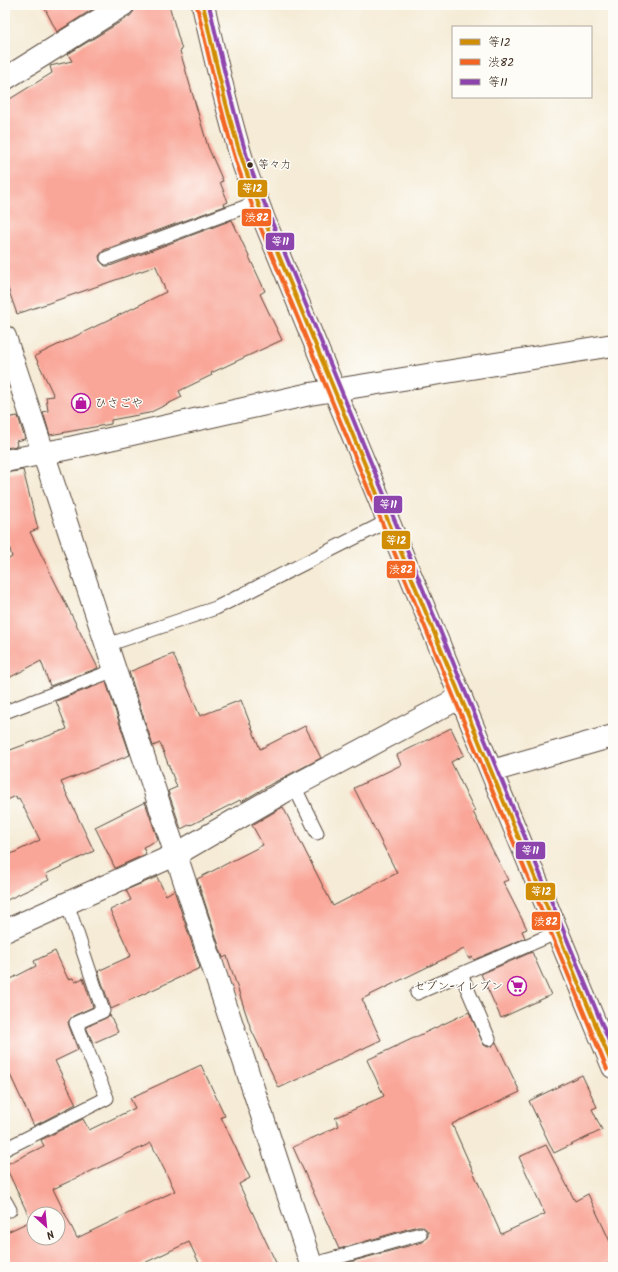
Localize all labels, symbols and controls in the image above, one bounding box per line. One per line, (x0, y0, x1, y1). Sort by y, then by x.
legend (452, 26, 592, 98)
text: 等12 (488, 33, 511, 52)
text: 渋82 (488, 53, 514, 72)
text: 等11 (488, 73, 508, 92)
place label: 等々力 (258, 156, 291, 174)
marker: 等々力 (245, 160, 255, 170)
line badge: 等12 (237, 179, 268, 198)
text: 等12 (242, 180, 262, 198)
line badge: 渋82 (241, 208, 272, 227)
text: 渋82 (245, 209, 269, 227)
line badge: 等11 (265, 232, 295, 251)
text: 等11 (271, 233, 289, 251)
shop icon: ひさごや (70, 392, 92, 414)
place label: ひさごや (95, 394, 143, 413)
line badge: 等11 (373, 495, 403, 514)
text: 等11 (379, 496, 397, 514)
line badge: 等12 (381, 530, 411, 550)
text: 等12 (386, 532, 406, 550)
line badge: 渋82 (386, 560, 416, 579)
text: 渋82 (389, 561, 413, 579)
line badge: 等11 (515, 841, 546, 860)
text: 等11 (521, 842, 539, 860)
line badge: 等12 (525, 882, 556, 901)
text: 等12 (531, 883, 551, 901)
line badge: 渋82 (531, 911, 561, 931)
text: 渋82 (534, 913, 558, 931)
supermarket icon: セブン-イレブン (506, 975, 528, 997)
place label: セブン-イレブン (413, 977, 503, 996)
north arrow (26, 1206, 66, 1246)
text: N (43, 1224, 57, 1244)

